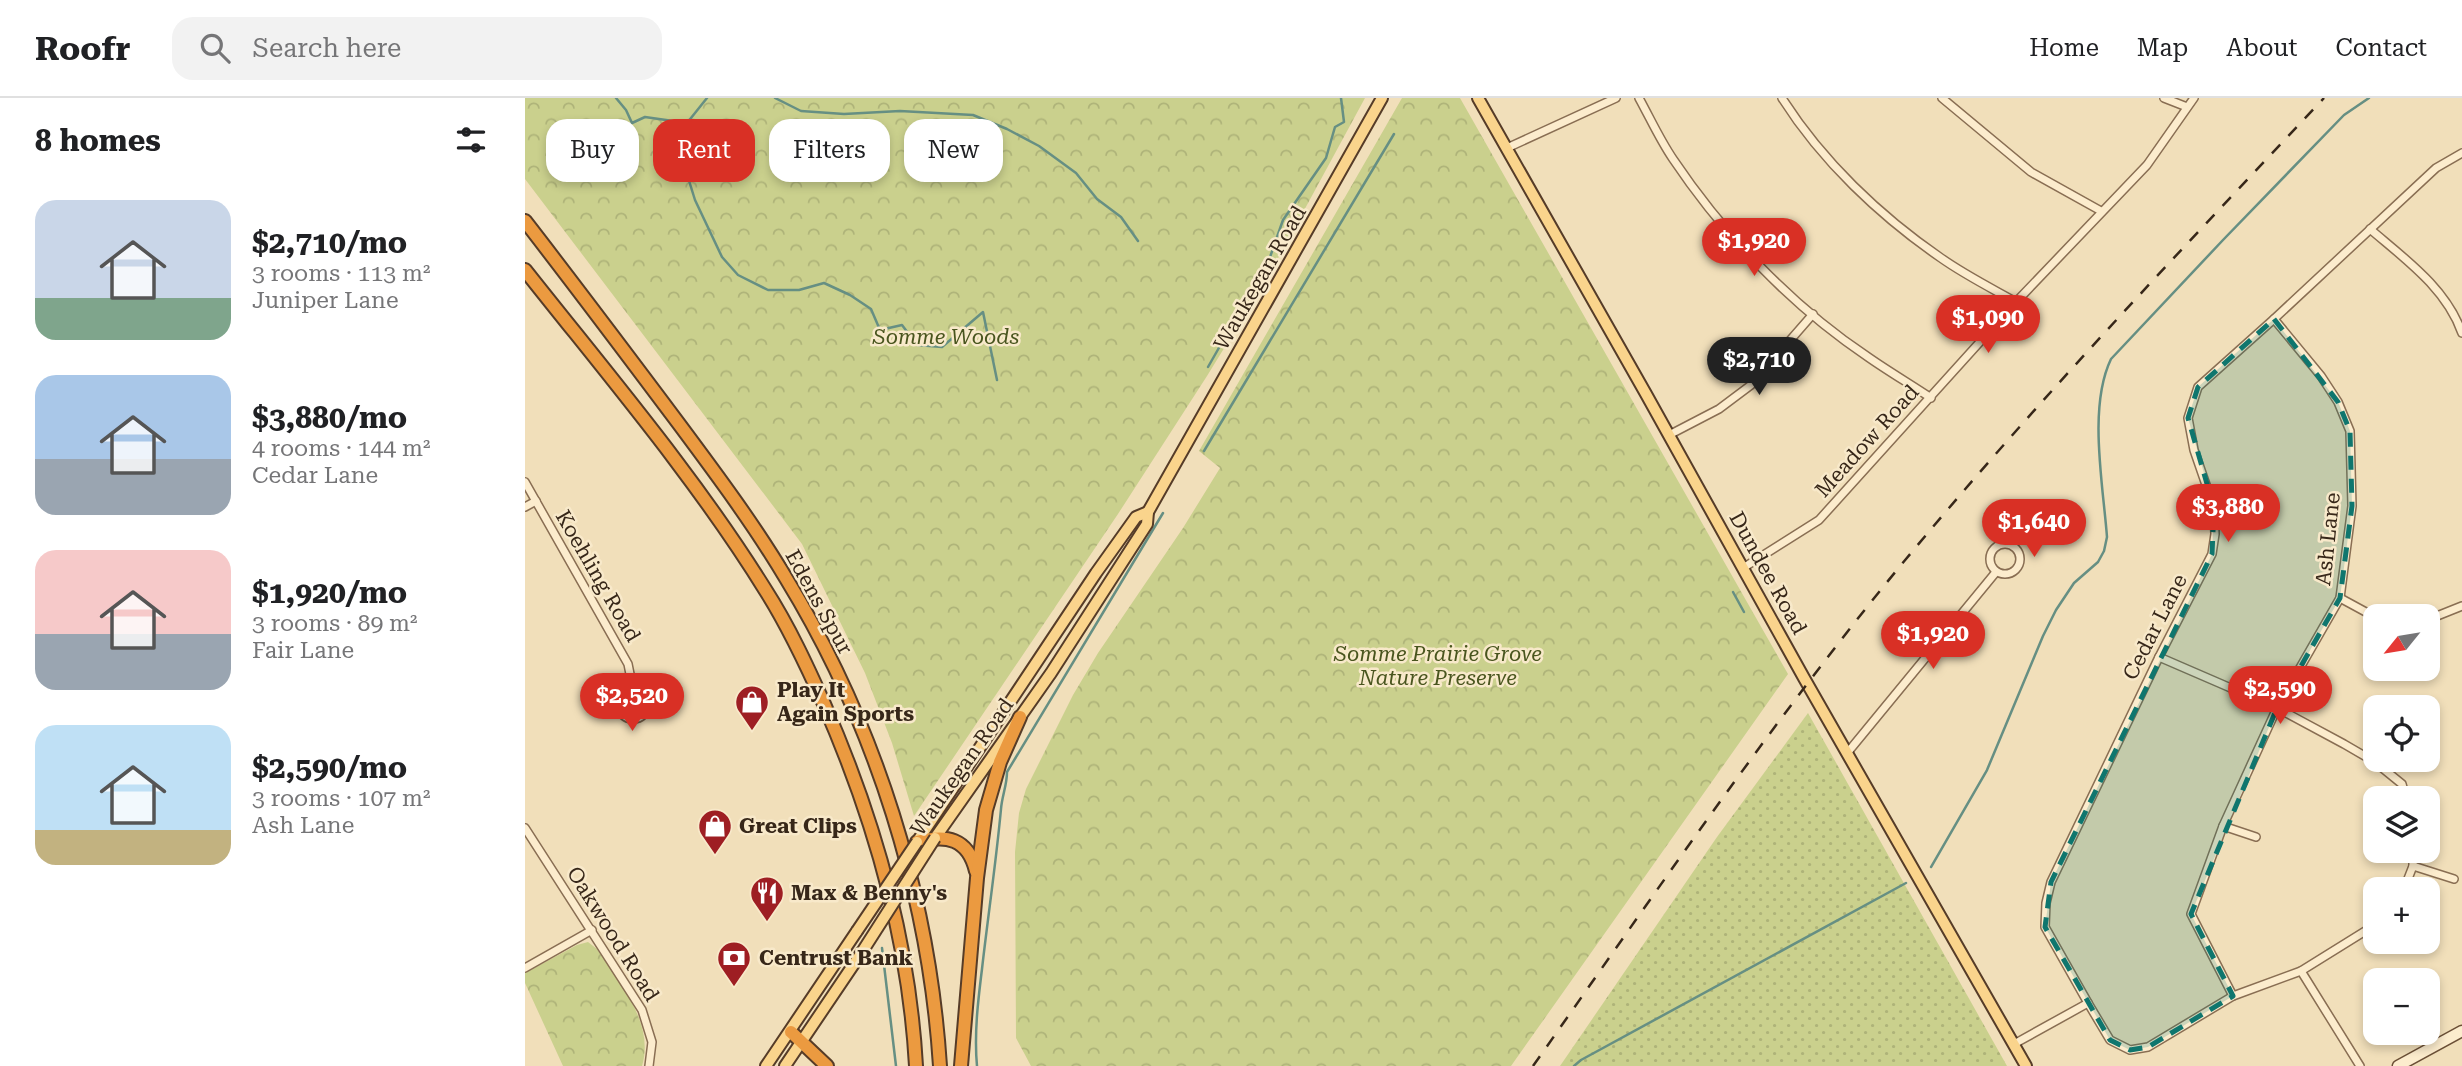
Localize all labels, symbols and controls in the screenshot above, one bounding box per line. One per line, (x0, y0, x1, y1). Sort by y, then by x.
search box (172, 17, 662, 80)
text: Roofr (35, 29, 130, 68)
icon: search (196, 29, 234, 67)
text: Search here (252, 33, 401, 63)
text: Home (2029, 34, 2099, 62)
text: Map (2137, 34, 2188, 62)
text: About (2226, 34, 2297, 62)
text: Contact (2335, 34, 2427, 62)
chip: Buy (546, 119, 639, 182)
chip: Rent (653, 119, 755, 182)
chip: Filters (769, 119, 890, 182)
chip: New (904, 119, 1003, 182)
icon: filters (452, 121, 490, 159)
text: 8 homes (35, 123, 161, 158)
street label: Waukegan Road (1209, 201, 1311, 354)
pin: $1,920 (1697, 218, 1811, 278)
text: $2,710/mo (252, 225, 407, 260)
text: $1,920 (1718, 227, 1790, 254)
icon: home (91, 228, 175, 312)
text: 3 rooms · 113 m² (252, 260, 430, 287)
text: Juniper Lane (252, 287, 399, 314)
pin: $1,090 (1931, 296, 2045, 355)
text: $1,090 (1952, 304, 2024, 331)
park label: Somme Woods (872, 325, 1020, 349)
pin: $2,710 (1702, 338, 1816, 397)
text: $2,710 (1723, 346, 1795, 373)
street label: Meadow Road (1810, 380, 1924, 502)
text: $3,880/mo (252, 400, 407, 435)
icon: home (91, 403, 175, 487)
text: 4 rooms · 144 m² (252, 435, 430, 462)
text: Cedar Lane (252, 462, 378, 489)
pin: $3,880 (2171, 484, 2285, 544)
street label: Ash Lane (2311, 491, 2345, 587)
text: $3,880 (2192, 493, 2264, 520)
pin: $1,640 (1977, 500, 2091, 559)
street label: Koehling Road (551, 506, 646, 647)
street label: Dundee Road (1724, 508, 1812, 639)
text: $1,640 (1998, 508, 2070, 535)
street label: Edens Spur (780, 545, 858, 659)
street label: Cedar Lane (2118, 570, 2192, 684)
text: $1,920/mo (252, 575, 407, 610)
icon: home (91, 578, 175, 662)
north arrow (2363, 604, 2439, 681)
map controls (2363, 604, 2440, 1045)
text: 3 rooms · 89 m² (252, 610, 418, 637)
pin: $1,920 (1876, 612, 1990, 671)
text: $1,920 (1897, 620, 1969, 647)
text: Fair Lane (252, 637, 354, 664)
park label: Somme Prairie Grove Nature Preserve (1333, 642, 1542, 690)
pin: $2,590 (2223, 666, 2337, 726)
pin: $2,520 (575, 674, 689, 733)
text: $2,590 (2244, 675, 2316, 702)
place label: Play It Again Sports (777, 678, 914, 726)
text: $2,520 (596, 682, 668, 709)
shop icon: Play It Again Sports (733, 683, 771, 732)
street label: Waukegan Road (906, 693, 1019, 840)
button: locate (2363, 695, 2440, 772)
text: $2,590/mo (252, 750, 407, 785)
icon: home (91, 753, 175, 837)
text: 3 rooms · 107 m² (252, 785, 430, 812)
button: layers (2363, 786, 2440, 863)
shop icon: Great Clips (696, 807, 734, 856)
text: Ash Lane (252, 812, 354, 839)
place label: Great Clips (739, 814, 857, 838)
street label: Oakwood Road (562, 862, 664, 1006)
restaurant icon: Max & Benny's (748, 874, 786, 923)
button: + (2363, 877, 2440, 954)
place label: Max & Benny's (791, 881, 947, 905)
bank icon: Centrust Bank (715, 939, 753, 988)
place label: Centrust Bank (759, 946, 913, 970)
button: − (2363, 968, 2440, 1045)

